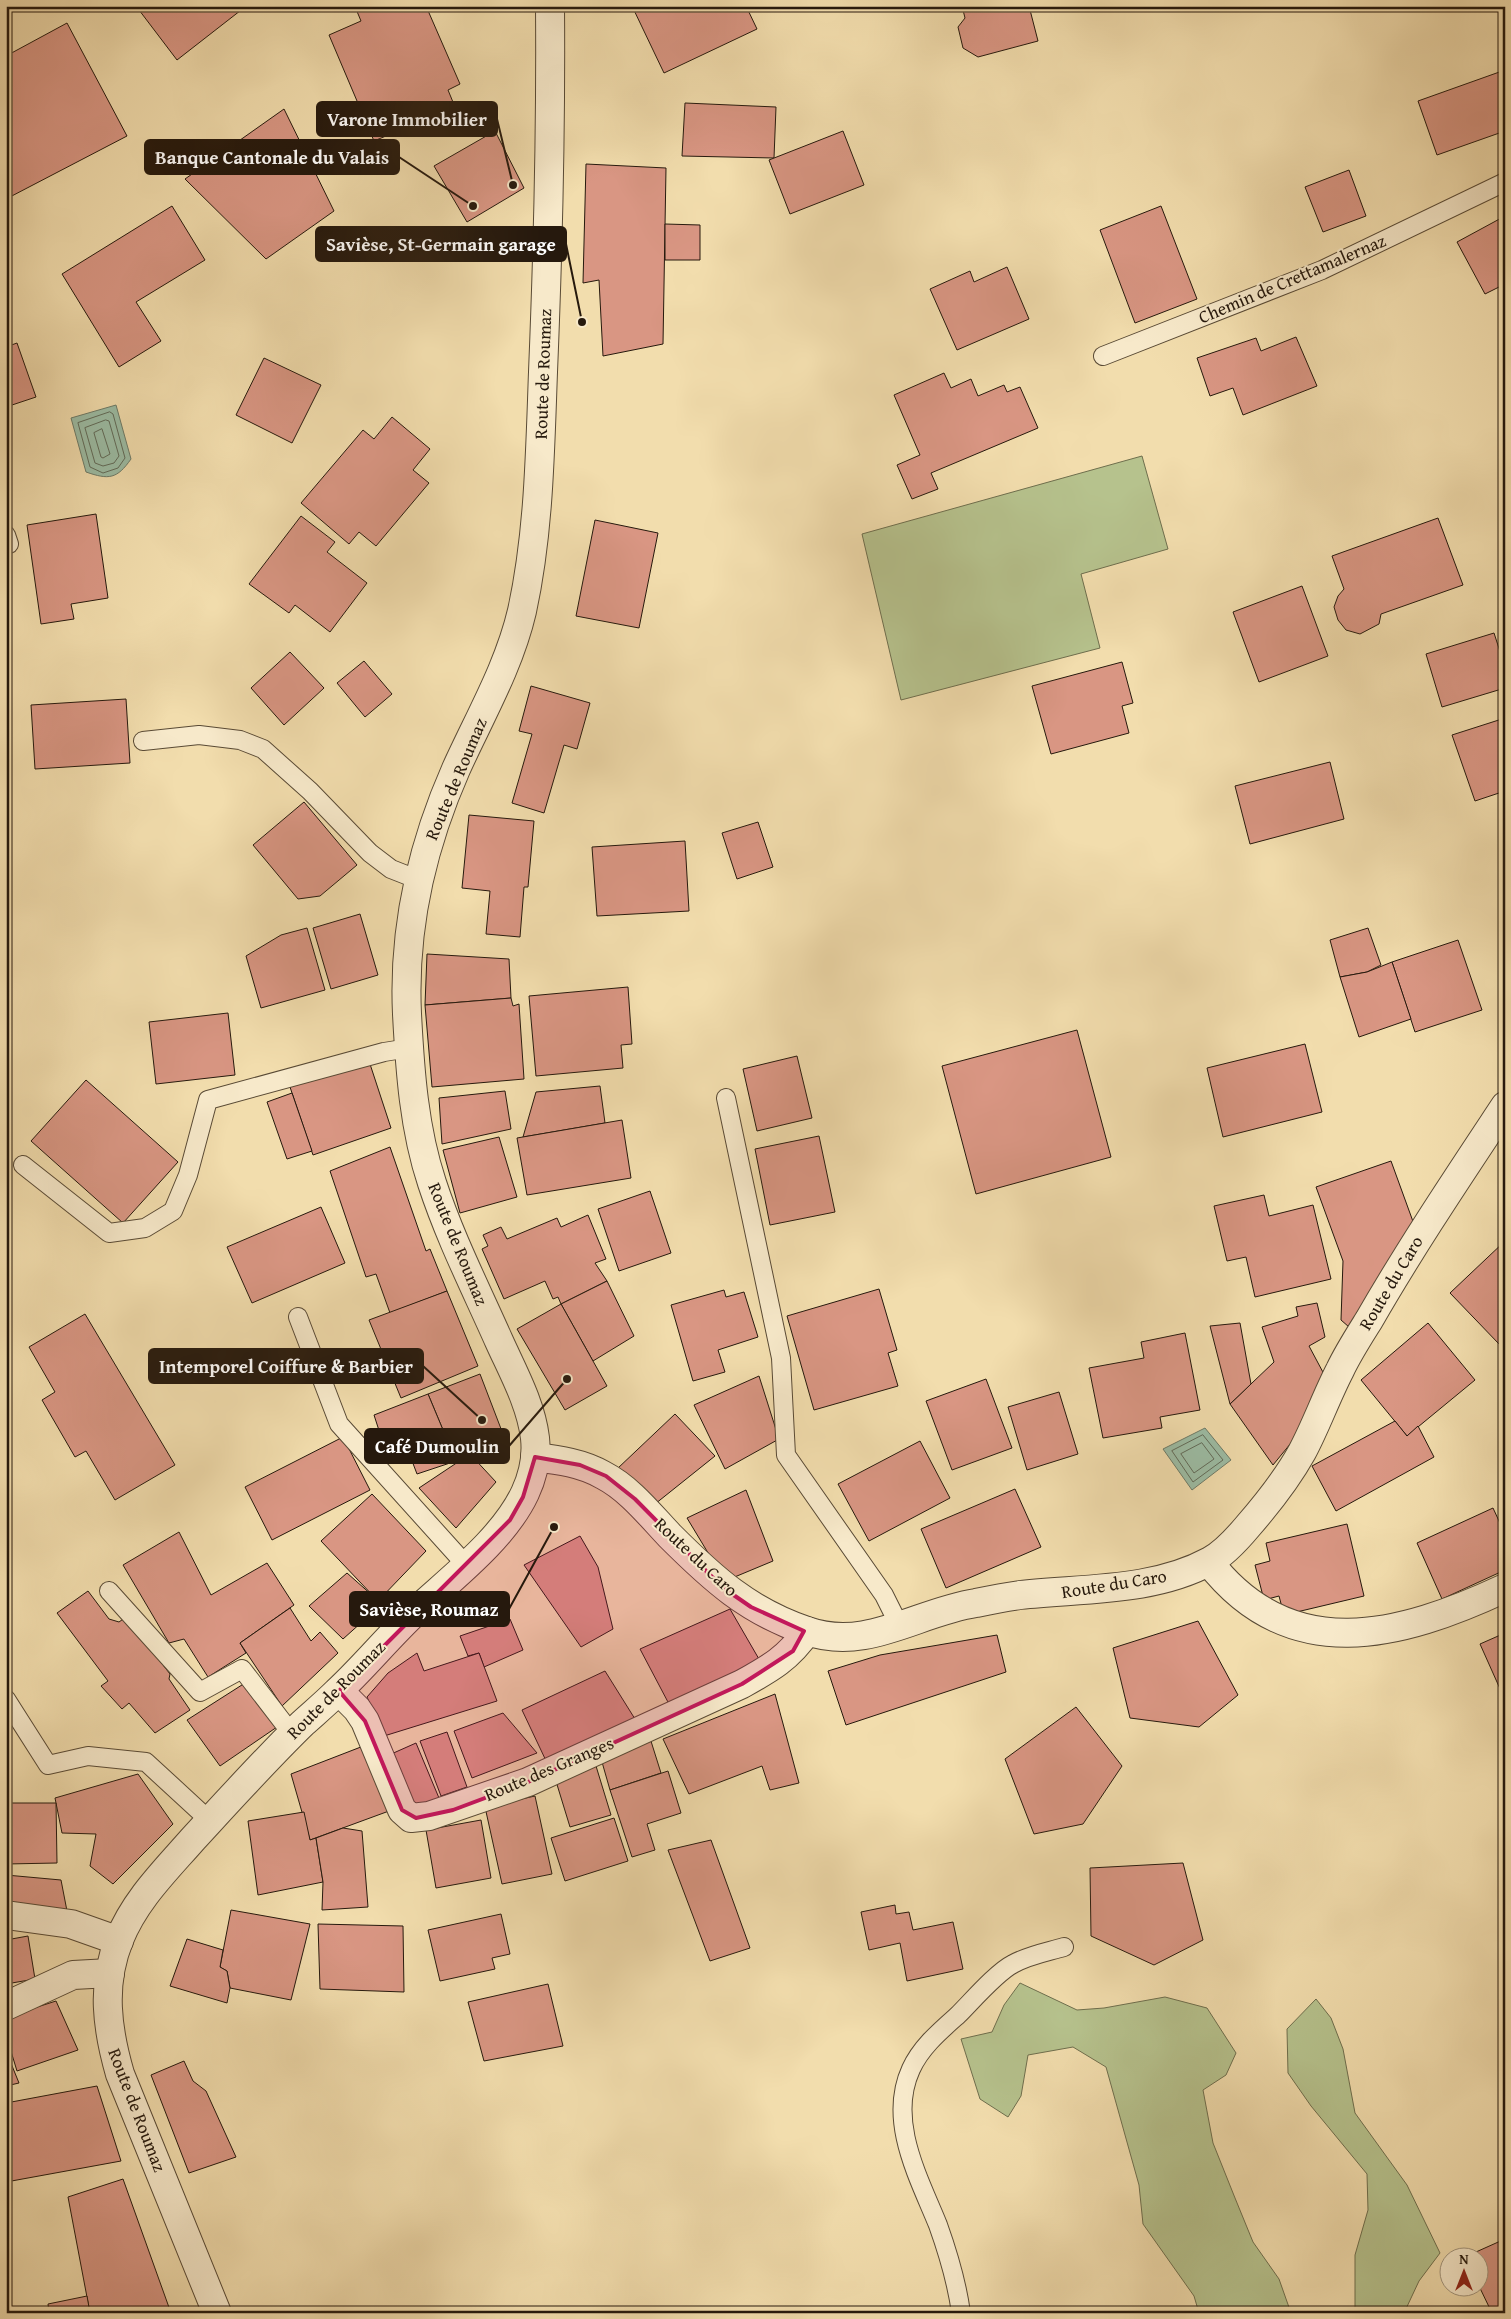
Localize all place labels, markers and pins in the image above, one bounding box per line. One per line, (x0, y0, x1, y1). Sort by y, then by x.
callout: Varone Immobilier (317, 102, 497, 136)
callout: Banque Cantonale du Valais (145, 140, 399, 174)
callout: Savièse, St-Germain garage (316, 227, 566, 261)
callout: Intemporel Coiffure & Barbier (149, 1349, 423, 1383)
callout: Café Dumoulin (365, 1429, 509, 1463)
callout: Savièse, Roumaz (350, 1592, 509, 1626)

